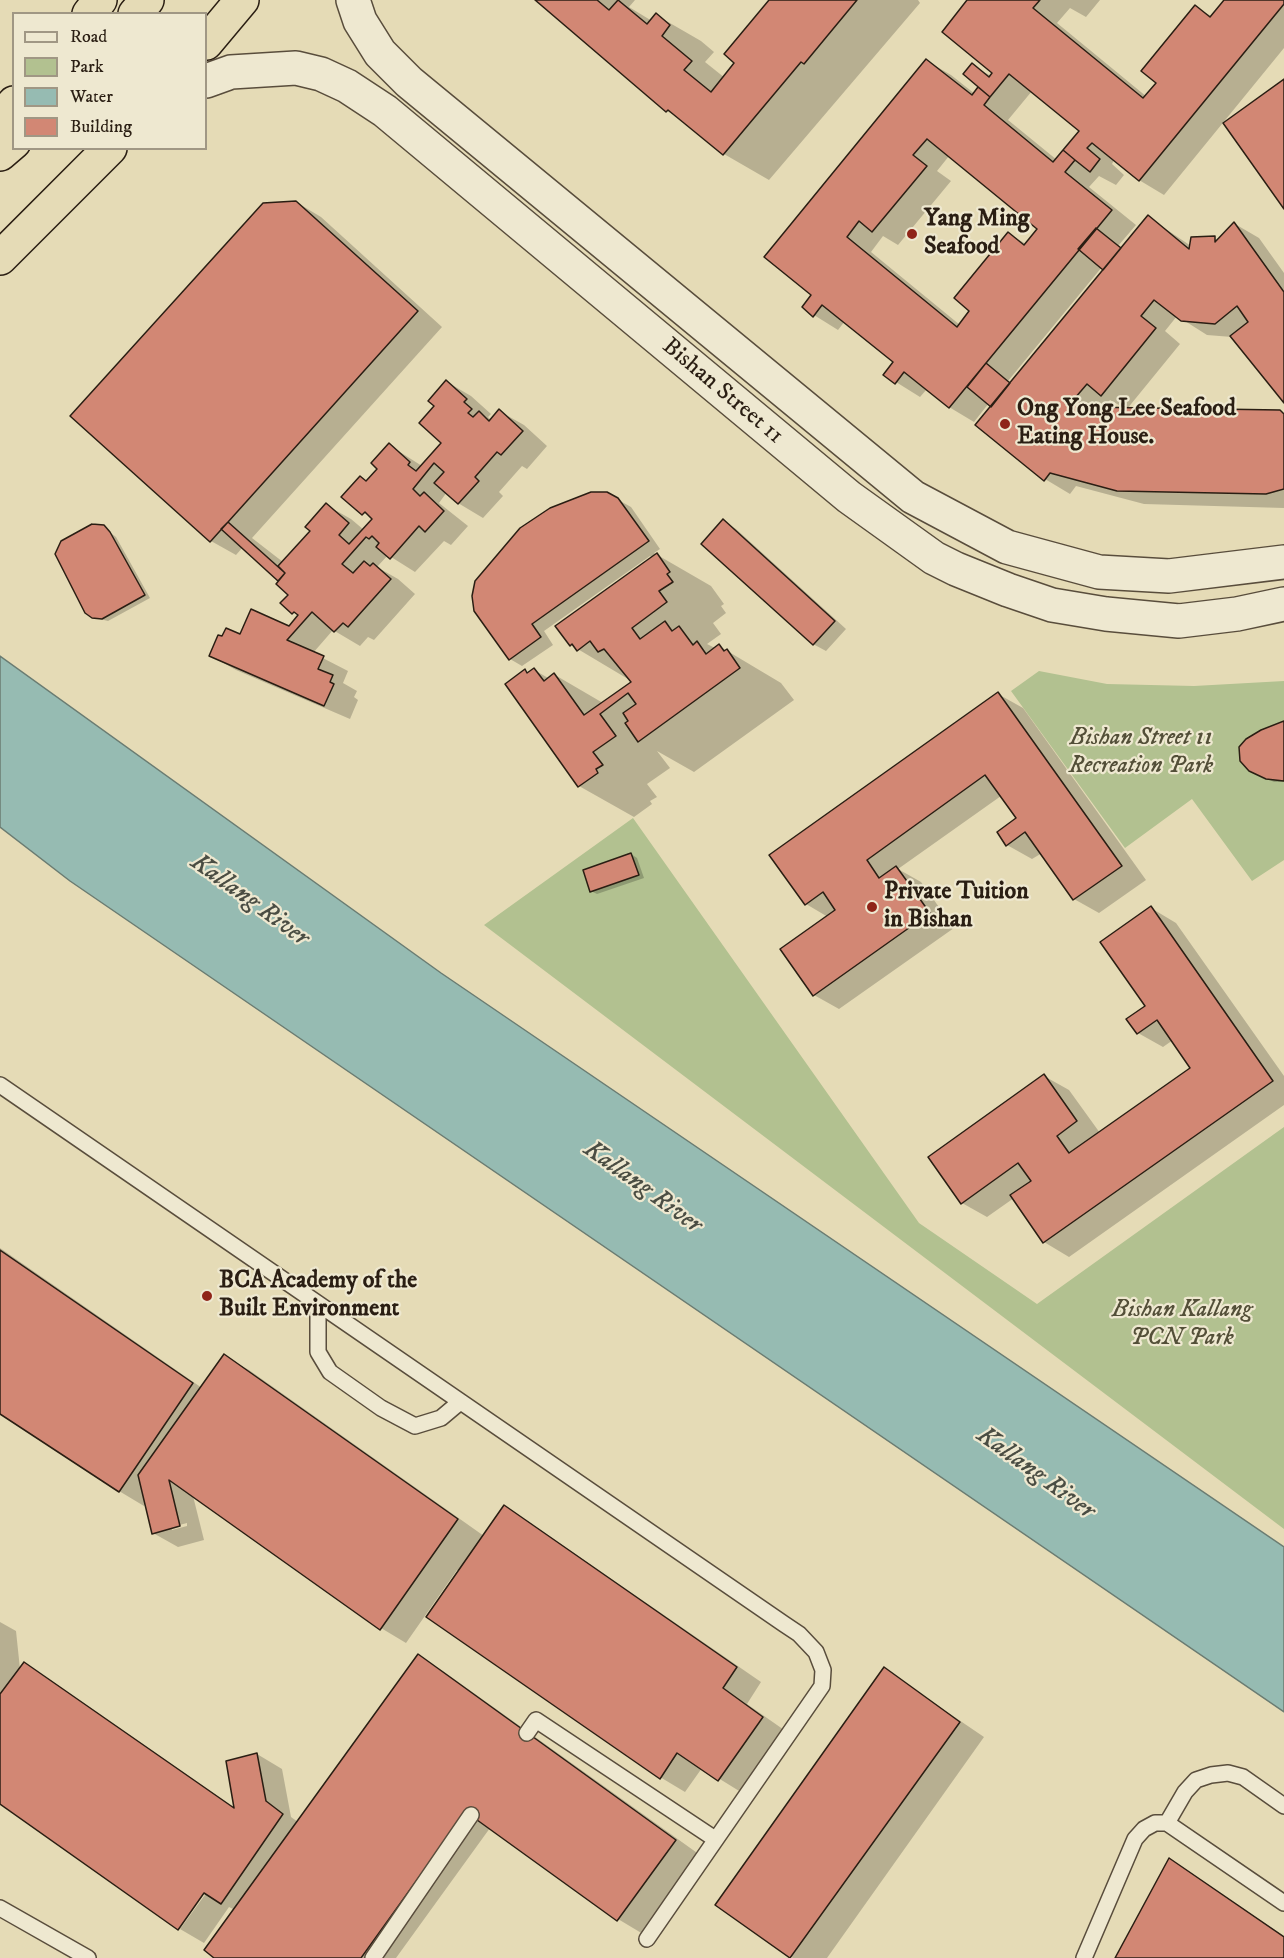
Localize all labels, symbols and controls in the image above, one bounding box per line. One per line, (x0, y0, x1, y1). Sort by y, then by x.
legend (12, 12, 207, 150)
text: Road (70, 26, 107, 48)
text: Park (70, 56, 104, 78)
text: Water (70, 86, 113, 108)
text: Building (70, 116, 132, 138)
place label: Yang Ming Seafood (924, 206, 1030, 262)
marker: Yang Ming Seafood (905, 227, 919, 241)
street label: Bishan Street 11 (656, 333, 788, 451)
place label: Ong Yong Lee Seafood Eating House. (1017, 396, 1236, 452)
marker: Ong Yong Lee Seafood Eating House. (998, 417, 1012, 431)
park label: Bishan Street 11 Recreation Park (1069, 725, 1213, 781)
water label: Kallang River (184, 848, 314, 954)
place label: Private Tuition in Bishan (884, 879, 1029, 935)
marker: Private Tuition in Bishan (865, 900, 879, 914)
water label: Kallang River (577, 1135, 707, 1241)
place label: BCA Academy of the Built Environment (219, 1268, 417, 1324)
marker: BCA Academy of the Built Environment (200, 1289, 214, 1303)
park label: Bishan Kallang PCN Park (1112, 1297, 1252, 1353)
water label: Kallang River (970, 1421, 1100, 1527)

